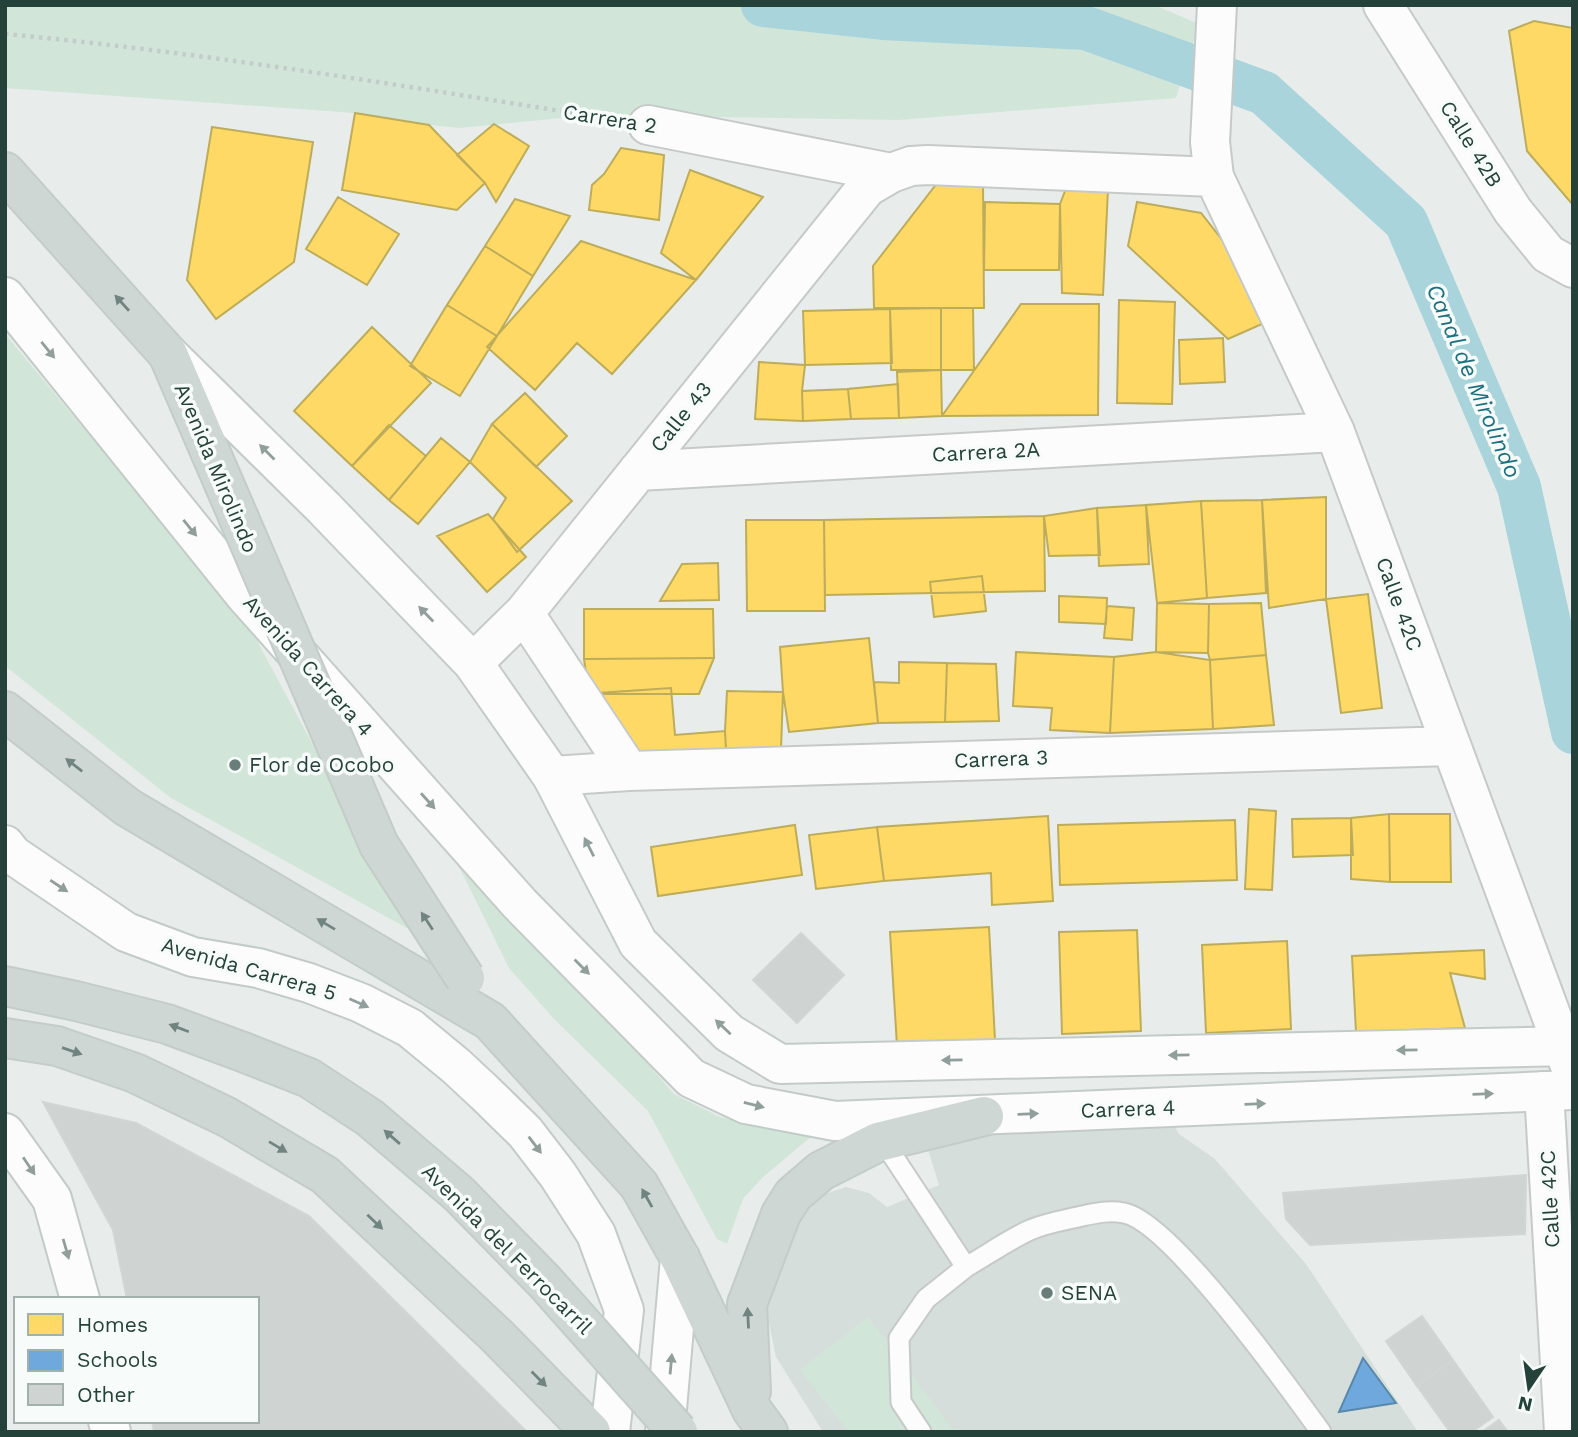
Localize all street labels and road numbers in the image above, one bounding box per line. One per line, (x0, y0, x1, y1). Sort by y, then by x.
street label: Calle 42B (1435, 96, 1508, 192)
street label: Carrera 2 (562, 99, 659, 138)
street label: Calle 43 (645, 376, 717, 457)
street label: Avenida Mirolindo (169, 379, 263, 556)
street label: Carrera 2A (931, 436, 1041, 467)
street label: Calle 42C (1371, 554, 1428, 654)
street label: Avenida Carrera 4 (238, 590, 378, 741)
street label: Carrera 3 (953, 744, 1049, 773)
street label: Avenida Carrera 5 (159, 932, 339, 1005)
street label: Carrera 4 (1080, 1094, 1176, 1123)
street label: Calle 42C (1534, 1149, 1565, 1249)
street label: Avenida del Ferrocarril (417, 1158, 598, 1339)

